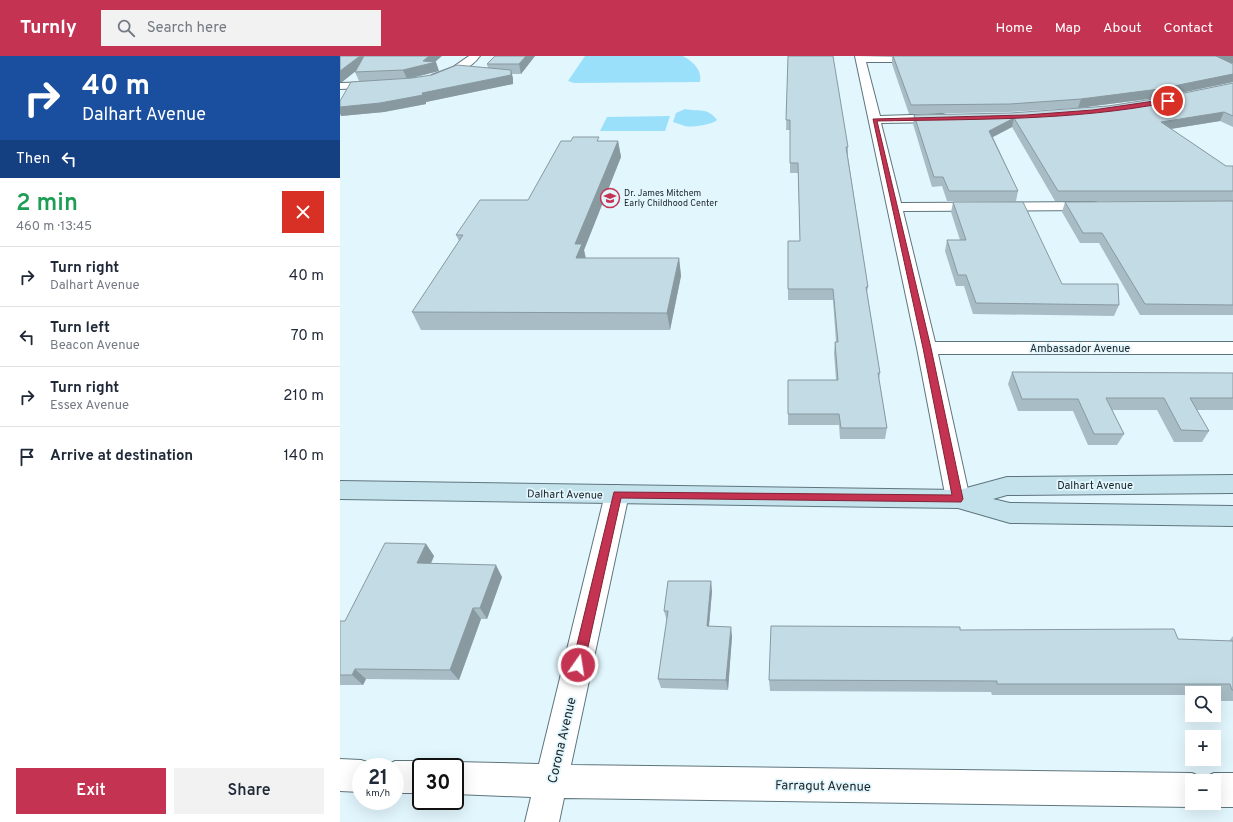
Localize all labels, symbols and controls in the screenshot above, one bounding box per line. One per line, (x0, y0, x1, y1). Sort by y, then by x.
search box (101, 10, 381, 46)
text: Turnly (20, 16, 77, 40)
icon: search (115, 17, 137, 39)
text: Search here (147, 19, 227, 38)
text: Home (996, 20, 1033, 37)
text: Map (1055, 20, 1081, 37)
text: About (1103, 20, 1142, 37)
text: Contact (1164, 20, 1213, 37)
text: 40 m (82, 69, 150, 105)
icon: right (16, 72, 68, 124)
pin (1151, 84, 1185, 118)
icon: arrive (1157, 90, 1179, 112)
text: Dalhart Avenue (82, 104, 206, 127)
icon: left (58, 148, 80, 170)
text: Then (16, 150, 50, 169)
school or university icon: Dr. James Mitchem Early Childhood Center (599, 187, 621, 209)
place label: Dr. James Mitchem Early Childhood Center (624, 188, 718, 209)
text: 2 min (16, 189, 78, 219)
button: close (282, 191, 324, 233)
text: 460 m · 13:45 (16, 219, 92, 235)
text: Turn right (50, 259, 119, 278)
icon: right (16, 266, 38, 288)
text: 40 m (289, 267, 324, 286)
text: Dalhart Avenue (50, 278, 139, 294)
text: Turn left (50, 319, 110, 338)
icon: left (16, 326, 38, 348)
text: 70 m (291, 327, 324, 346)
text: Beacon Avenue (50, 338, 140, 354)
street label: Ambassador Avenue (1030, 342, 1130, 356)
text: Turn right (50, 379, 119, 398)
icon: right (16, 386, 38, 408)
text: 210 m (283, 387, 324, 406)
text: Essex Avenue (50, 398, 129, 414)
icon: arrive (16, 446, 38, 468)
text: Arrive at destination (50, 447, 193, 466)
text: 140 m (284, 447, 324, 466)
street label: Dalhart Avenue (1057, 479, 1133, 493)
street label: Dalhart Avenue (527, 487, 603, 503)
position arrow (557, 644, 599, 686)
map controls (1185, 686, 1221, 810)
button: search (1185, 686, 1221, 722)
street label: Corona Avenue (545, 696, 581, 785)
button: + (1185, 730, 1221, 766)
speed limit sign: 30 (412, 758, 464, 810)
text: 21 (368, 766, 388, 792)
button: Exit (16, 768, 166, 814)
button: Share (174, 768, 324, 814)
button: − (1185, 774, 1221, 810)
street label: Farragut Avenue (775, 778, 871, 796)
text: km/h (366, 787, 390, 800)

